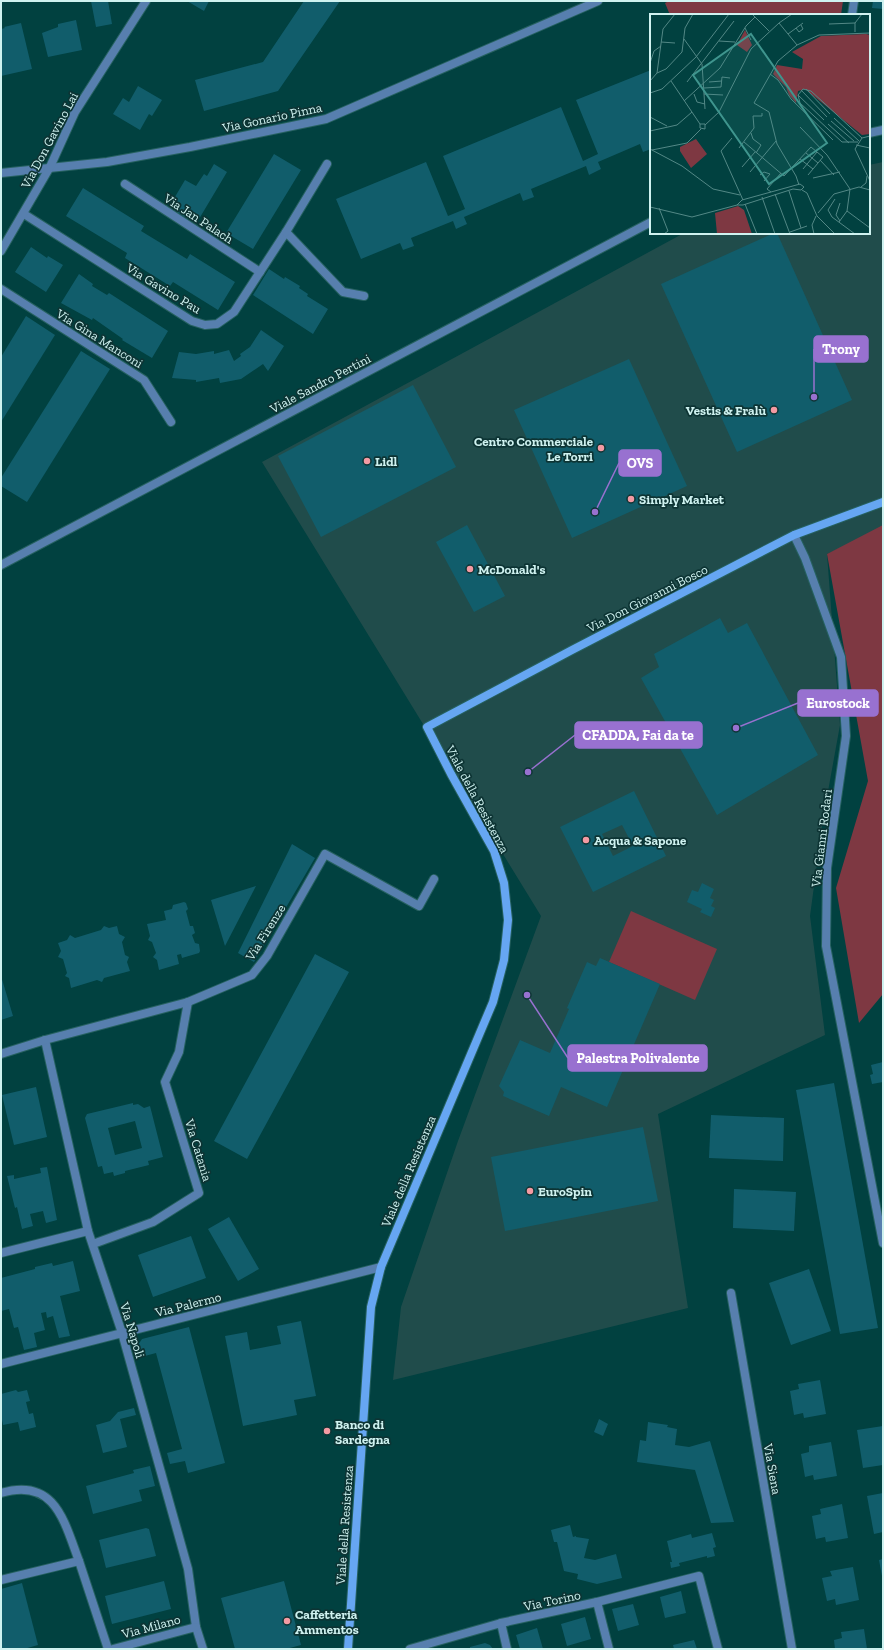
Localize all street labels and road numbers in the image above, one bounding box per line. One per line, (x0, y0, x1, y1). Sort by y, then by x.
street label: Via Don Gavino Lai (17, 89, 81, 192)
street label: Via Gonario Pinna (220, 99, 324, 136)
street label: Via Jan Palach (160, 190, 237, 247)
street label: Via Gavino Pau (123, 260, 204, 317)
street label: Via Gina Manconi (53, 305, 146, 371)
street label: Viale Sandro Pertini (266, 350, 373, 417)
street label: Via Don Giovanni Bosco (583, 561, 710, 636)
street label: Viale della Resistenza (442, 742, 513, 856)
street label: Via Gianni Rodari (808, 788, 835, 889)
street label: Via Firenze (242, 902, 289, 964)
street label: Viale della Resistenza (378, 1113, 439, 1230)
street label: Via Catania (182, 1116, 215, 1184)
street label: Via Palermo (153, 1289, 223, 1320)
street label: Via Napoli (117, 1299, 148, 1360)
street label: Via Siena (760, 1441, 784, 1496)
street label: Viale della Resistenza (333, 1464, 356, 1586)
street label: Via Torino (521, 1587, 582, 1614)
street label: Via Milano (119, 1611, 182, 1642)

